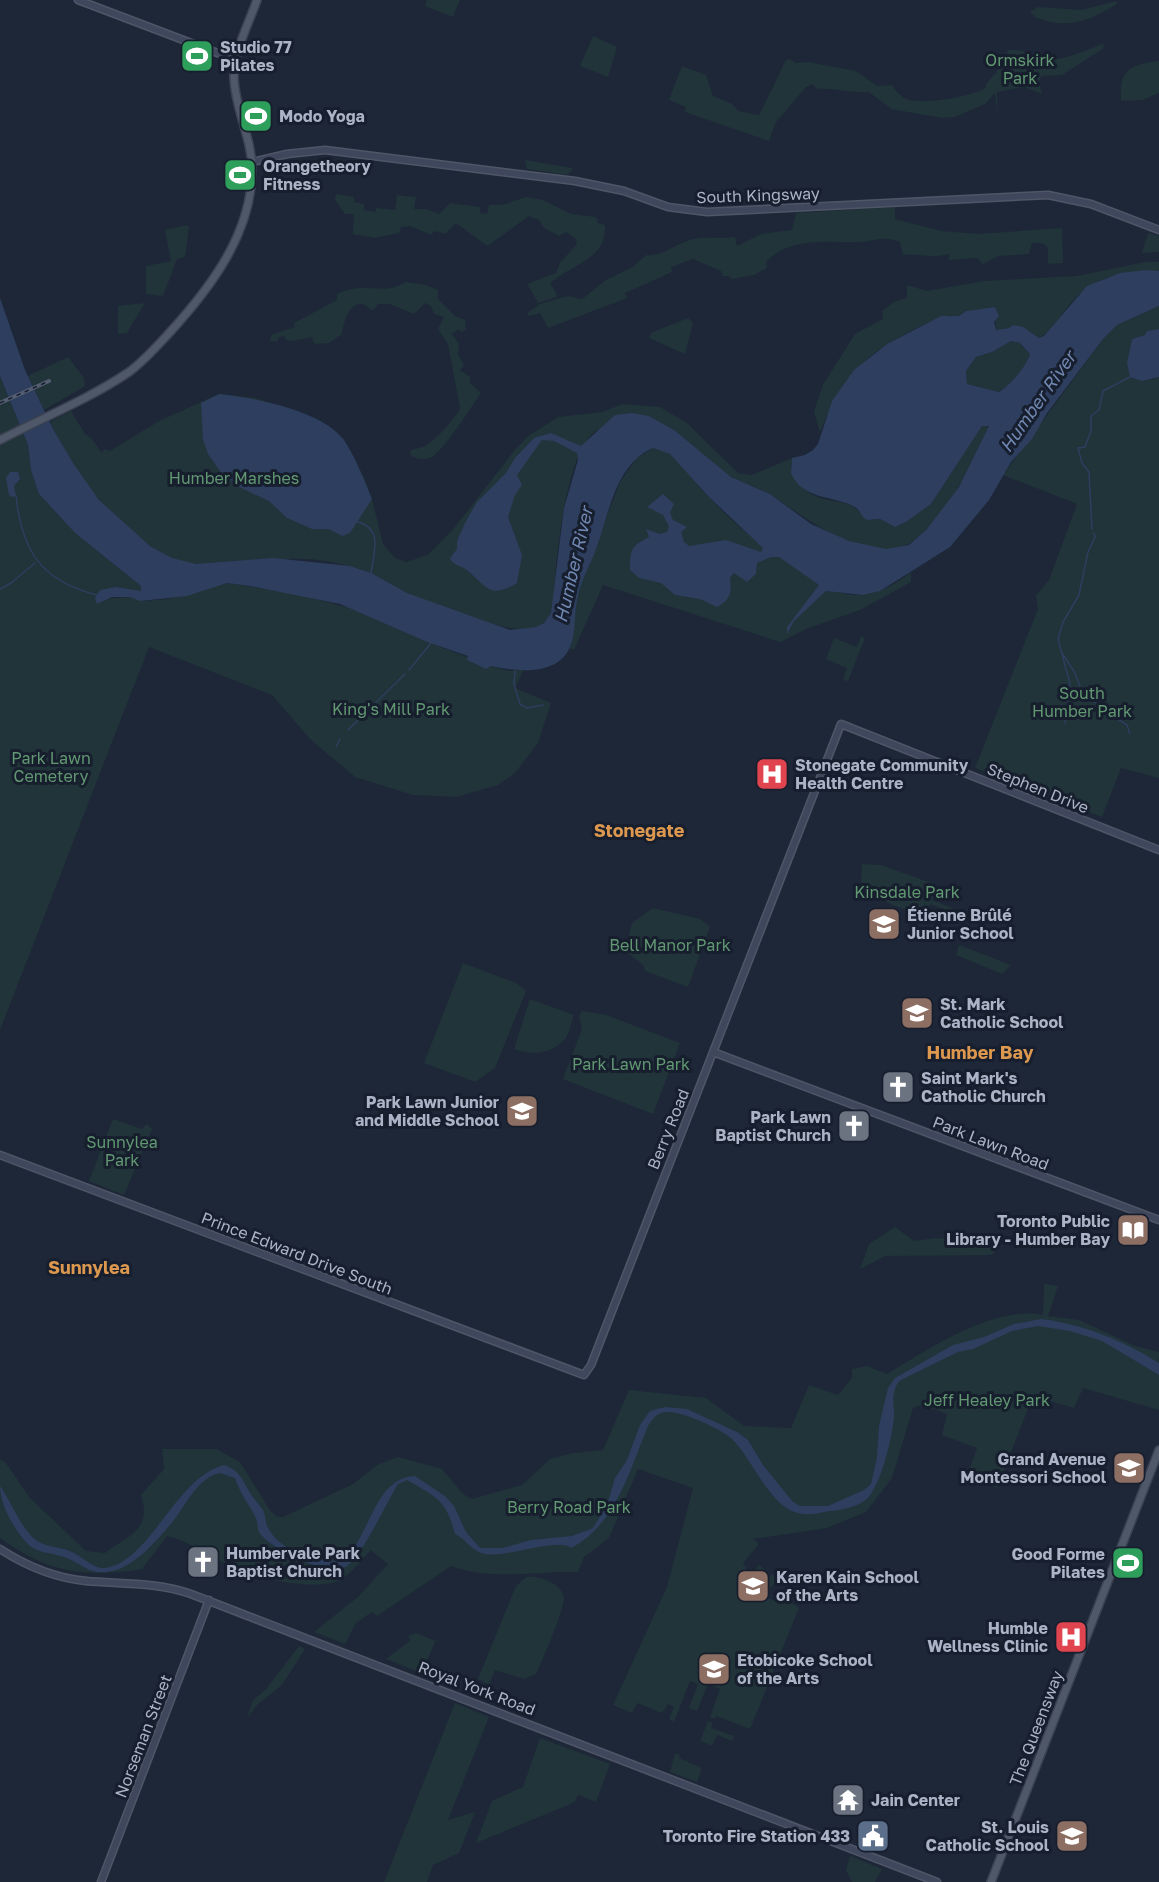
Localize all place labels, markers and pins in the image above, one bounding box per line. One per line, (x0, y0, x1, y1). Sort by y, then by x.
place label: Studio 77 Pilates (220, 37, 292, 75)
sports icon: Studio 77 Pilates (179, 38, 215, 74)
sports icon: Modo Yoga (238, 98, 274, 134)
place label: Modo Yoga (279, 106, 365, 126)
place label: Orangetheory Fitness (263, 156, 371, 194)
sports icon: Orangetheory Fitness (222, 157, 258, 193)
place label: Stonegate Community Health Centre (795, 755, 969, 793)
hospital icon: Stonegate Community Health Centre (754, 756, 790, 792)
place label: Étienne Brûlé Junior School (907, 905, 1014, 943)
school or university icon: Étienne Brûlé Junior School (866, 906, 902, 942)
place label: St. Mark Catholic School (940, 994, 1064, 1032)
school or university icon: St. Mark Catholic School (899, 995, 935, 1031)
place label: Saint Mark's Catholic Church (921, 1068, 1046, 1106)
church icon: Saint Mark's Catholic Church (880, 1069, 916, 1105)
place label: Park Lawn Junior and Middle School (355, 1092, 500, 1130)
school or university icon: Park Lawn Junior and Middle School (504, 1093, 540, 1129)
place label: Park Lawn Baptist Church (715, 1107, 831, 1145)
church icon: Park Lawn Baptist Church (836, 1108, 872, 1144)
place label: Toronto Public Library - Humber Bay (946, 1211, 1110, 1249)
library icon: Toronto Public Library - Humber Bay (1115, 1212, 1151, 1248)
place label: Grand Avenue Montessori School (960, 1449, 1107, 1487)
school or university icon: Grand Avenue Montessori School (1111, 1450, 1147, 1486)
place label: Humbervale Park Baptist Church (226, 1543, 361, 1581)
church icon: Humbervale Park Baptist Church (185, 1544, 221, 1580)
place label: Good Forme Pilates (1012, 1544, 1105, 1582)
sports icon: Good Forme Pilates (1110, 1545, 1146, 1581)
place label: Karen Kain School of the Arts (776, 1567, 919, 1605)
school or university icon: Karen Kain School of the Arts (735, 1568, 771, 1604)
place label: Humble Wellness Clinic (927, 1618, 1048, 1656)
hospital icon: Humble Wellness Clinic (1053, 1619, 1089, 1655)
place label: Etobicoke School of the Arts (737, 1650, 873, 1688)
school or university icon: Etobicoke School of the Arts (696, 1651, 732, 1687)
temple icon: Jain Center (830, 1782, 866, 1818)
place label: Jain Center (871, 1790, 960, 1810)
place label: St. Louis Catholic School (926, 1817, 1050, 1855)
public building icon: Toronto Fire Station 433 (855, 1818, 891, 1854)
school or university icon: St. Louis Catholic School (1054, 1818, 1090, 1854)
place label: Toronto Fire Station 433 (663, 1826, 850, 1846)

